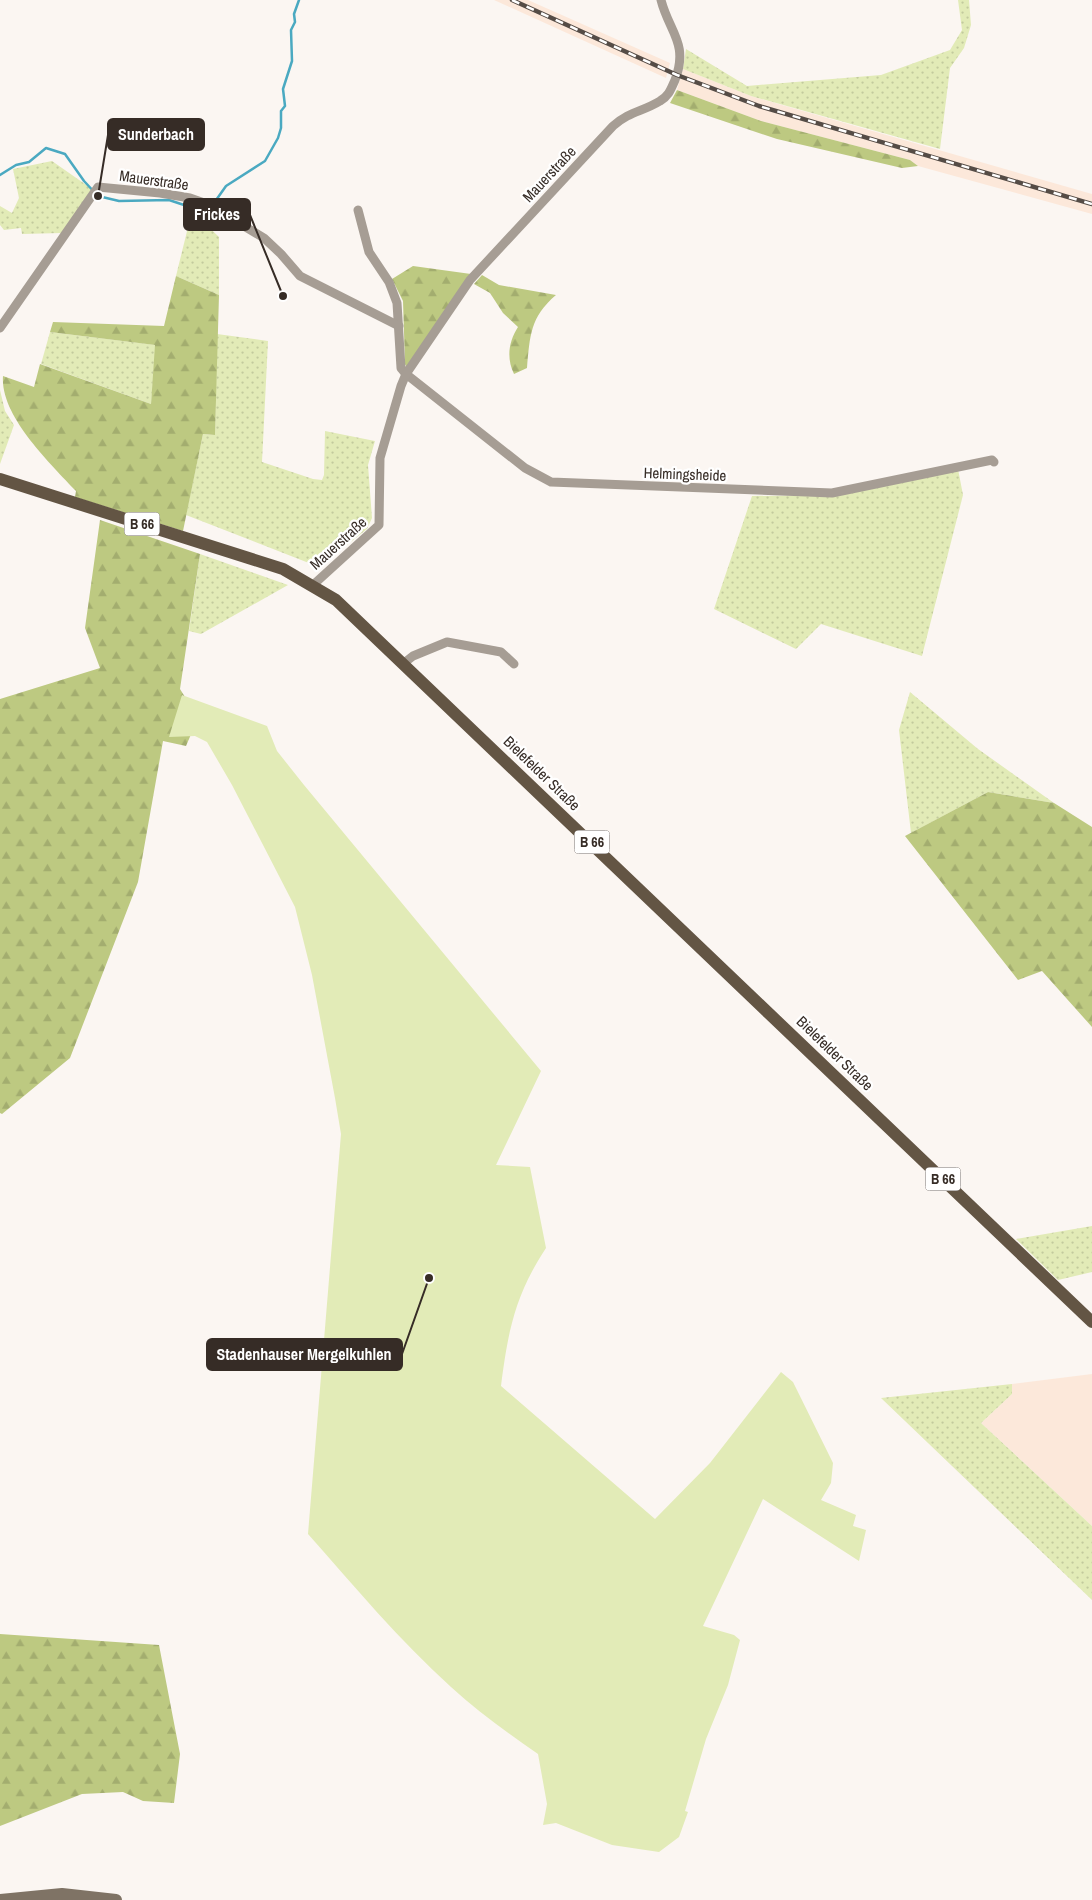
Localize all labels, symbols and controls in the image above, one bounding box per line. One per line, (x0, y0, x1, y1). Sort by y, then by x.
callout: Sunderbach (108, 119, 204, 150)
text: Sunderbach (118, 123, 194, 145)
street label: Mauerstraße (518, 141, 581, 207)
street label: Mauerstraße (118, 165, 190, 195)
callout: Frickes (184, 199, 250, 230)
text: Frickes (194, 203, 240, 225)
street label: Helmingsheide (643, 462, 727, 486)
road number: B 66 (124, 512, 160, 536)
street label: Mauerstraße (305, 512, 371, 574)
street label: Bielefelder Straße (499, 731, 585, 815)
road number: B 66 (574, 830, 610, 854)
street label: Bielefelder Straße (792, 1011, 878, 1095)
road number: B 66 (926, 1168, 960, 1190)
callout: Stadenhauser Mergelkuhlen (207, 1339, 402, 1370)
text: Stadenhauser Mergelkuhlen (217, 1343, 392, 1365)

